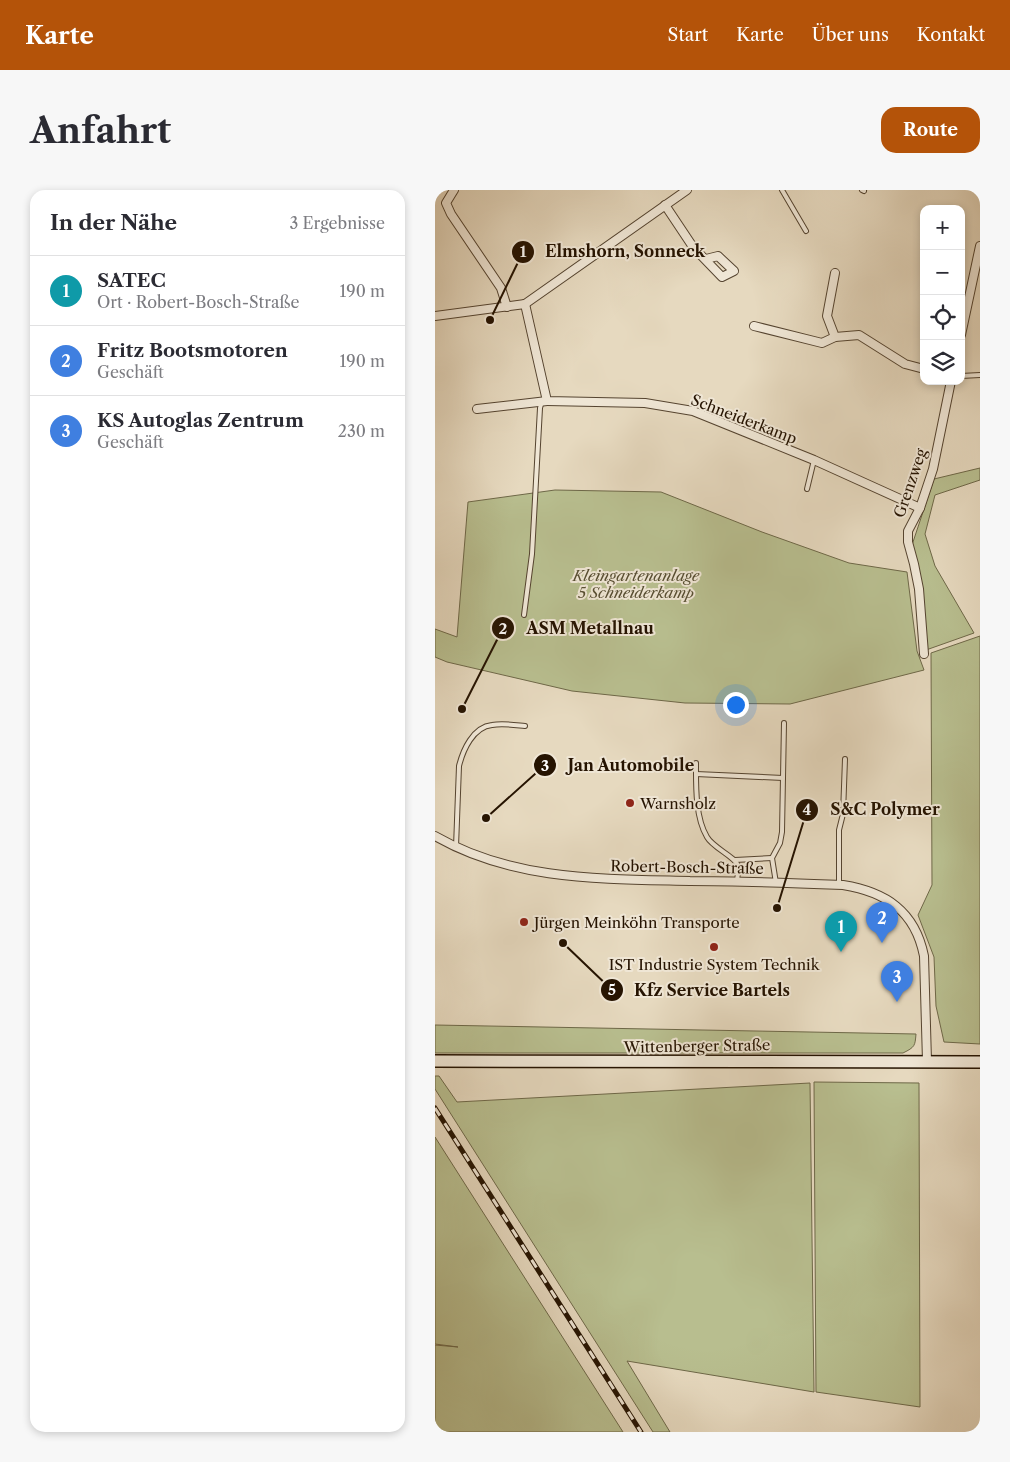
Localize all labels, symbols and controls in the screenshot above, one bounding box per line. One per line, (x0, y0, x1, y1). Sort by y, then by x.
text: Karte (25, 21, 94, 50)
text: Start (668, 24, 708, 46)
text: Karte (736, 24, 784, 46)
text: Über uns (812, 24, 889, 46)
text: Kontakt (917, 24, 985, 46)
button: Route (881, 107, 980, 153)
text: Anfahrt (30, 109, 171, 152)
map controls (920, 205, 965, 385)
button: + (920, 205, 965, 250)
text: In der Nähe (50, 210, 177, 235)
text: 3 Ergebnisse (289, 213, 385, 233)
callout: Elmshorn, Sonneck (510, 236, 716, 267)
text: Elmshorn, Sonneck (545, 241, 706, 261)
text: 1 (520, 242, 527, 261)
button: − (920, 250, 965, 295)
text: SATEC (97, 269, 166, 292)
text: 1 (62, 281, 70, 301)
text: 190 m (340, 281, 385, 301)
text: Ort · Robert-Bosch-Straße (97, 292, 299, 312)
button: locate (920, 295, 965, 340)
text: Fritz Bootsmotoren (97, 339, 288, 362)
button: layers (920, 340, 965, 385)
text: 2 (61, 351, 71, 371)
text: 190 m (340, 351, 385, 371)
text: Geschäft (97, 362, 164, 382)
street label: Schneiderkamp (688, 390, 800, 448)
text: KS Autoglas Zentrum (97, 409, 304, 432)
text: 3 (61, 421, 71, 441)
text: 230 m (338, 421, 385, 441)
text: Geschäft (97, 432, 164, 452)
street label: Grenzweg (889, 446, 931, 520)
park label: Kleingartenanlage 5 Schneiderkamp (572, 566, 700, 602)
callout: ASM Metallnau (491, 613, 663, 644)
text: ASM Metallnau (525, 618, 654, 638)
text: 2 (499, 619, 508, 638)
your location (723, 692, 749, 718)
callout: Jan Automobile (532, 750, 704, 781)
text: Jan Automobile (565, 755, 695, 775)
text: 3 (541, 756, 549, 775)
place label: Warnsholz (639, 794, 716, 813)
callout: S&C Polymer (795, 794, 949, 825)
marker: Warnsholz (624, 797, 636, 809)
text: S&C Polymer (830, 799, 940, 819)
text: 4 (803, 800, 812, 819)
street label: Robert-Bosch-Straße (610, 856, 764, 878)
pin: 2 (866, 902, 898, 943)
pin: 1 (825, 911, 857, 952)
place label: Jürgen Meinköhn Transporte (532, 913, 740, 932)
marker: Jürgen Meinköhn Transporte (518, 916, 530, 928)
marker: IST Industrie System Technik (708, 941, 720, 953)
place label: IST Industrie System Technik (609, 955, 821, 974)
pin: 3 (881, 961, 913, 1002)
callout: Kfz Service Bartels (599, 974, 800, 1005)
text: 5 (608, 980, 616, 999)
text: Kfz Service Bartels (634, 980, 790, 1000)
street label: Wittenberger Straße (623, 1035, 770, 1057)

